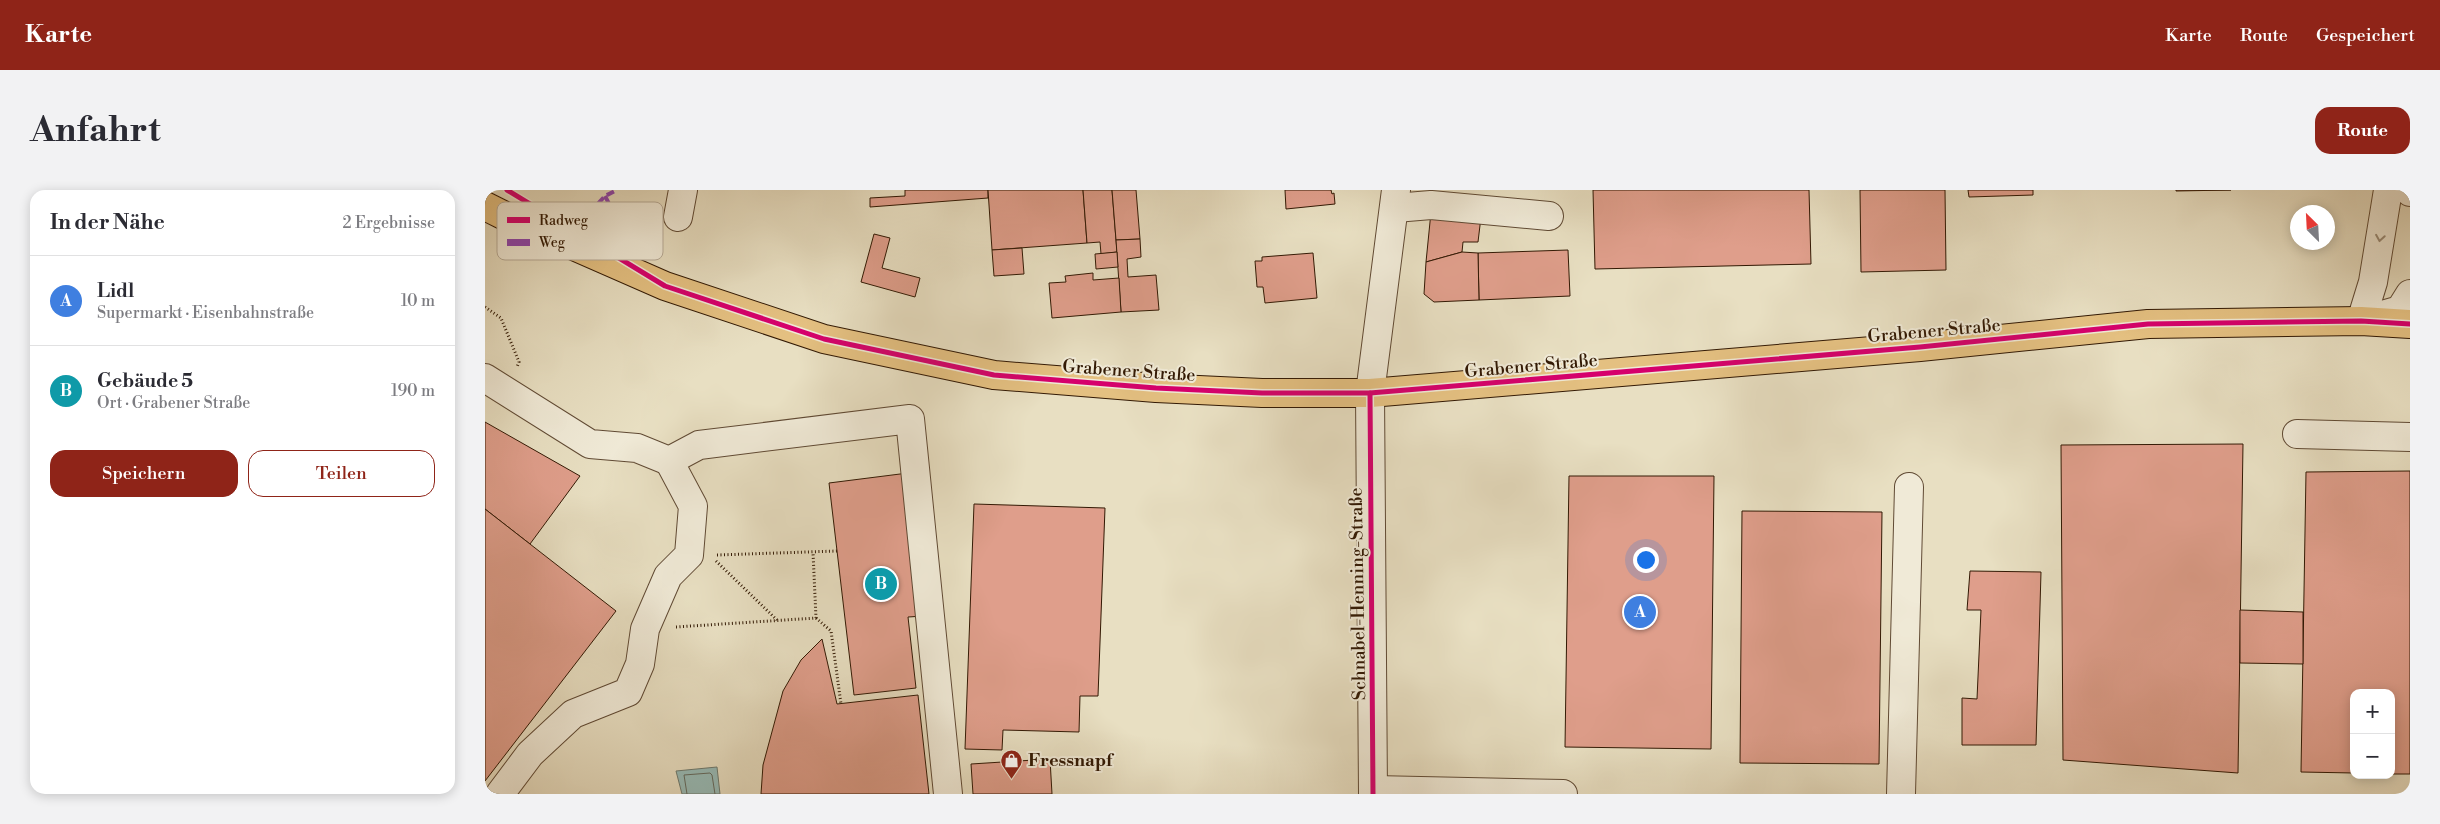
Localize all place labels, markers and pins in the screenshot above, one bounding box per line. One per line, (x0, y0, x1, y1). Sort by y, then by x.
pin: B (865, 565, 897, 603)
pin: A (1624, 593, 1656, 631)
shop icon: Fressnapf (1000, 748, 1024, 779)
place label: Fressnapf (1028, 749, 1115, 772)

